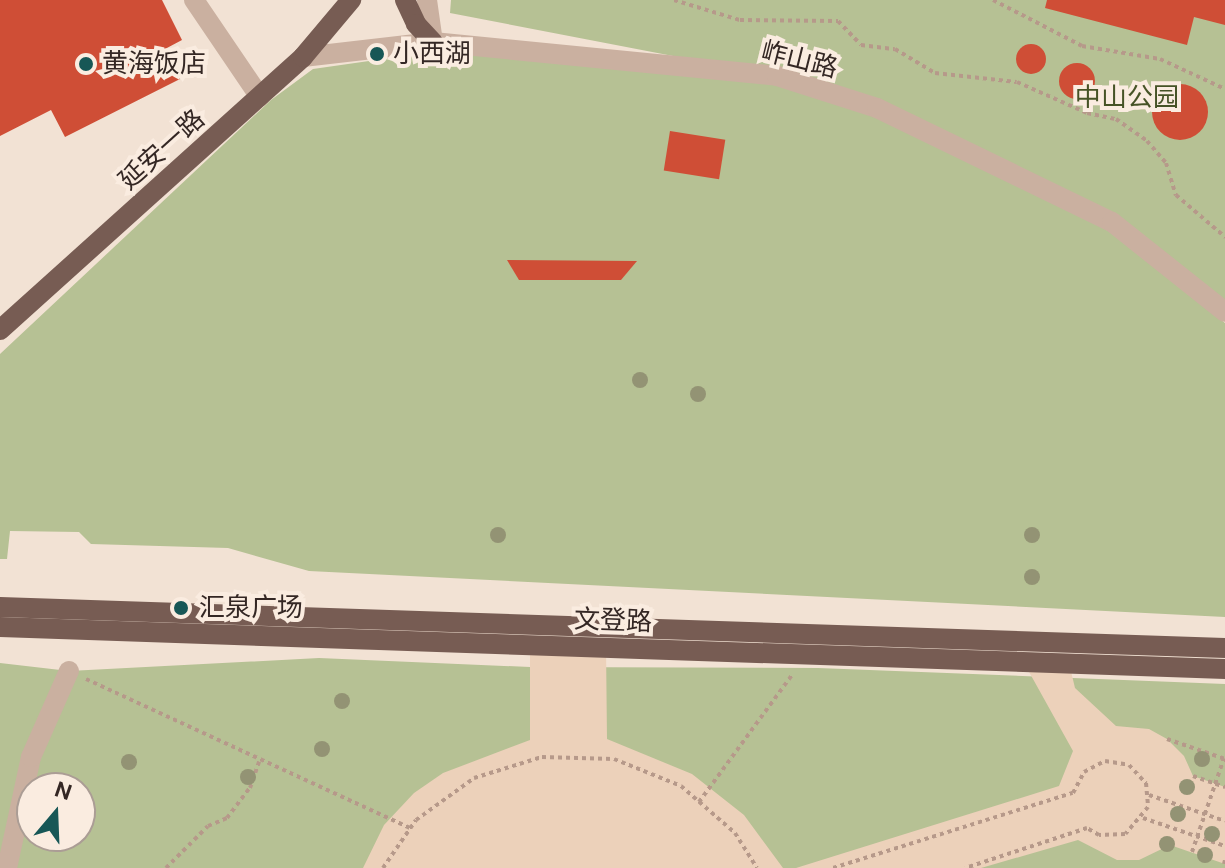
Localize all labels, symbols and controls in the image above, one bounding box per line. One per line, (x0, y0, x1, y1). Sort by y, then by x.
street label: 岞山路 (757, 35, 841, 85)
place label: 小西湖 (393, 38, 471, 70)
marker: 小西湖 (368, 45, 386, 63)
place label: 黄海饭店 (102, 48, 206, 80)
marker: 黄海饭店 (77, 55, 95, 73)
park label: 中山公园 (1075, 82, 1179, 114)
street label: 延安一路 (113, 104, 211, 196)
place label: 汇泉广场 (199, 592, 303, 624)
marker: 汇泉广场 (170, 597, 192, 619)
street label: 文登路 (573, 604, 653, 638)
north arrow (16, 772, 96, 852)
text: N (51, 774, 76, 807)

